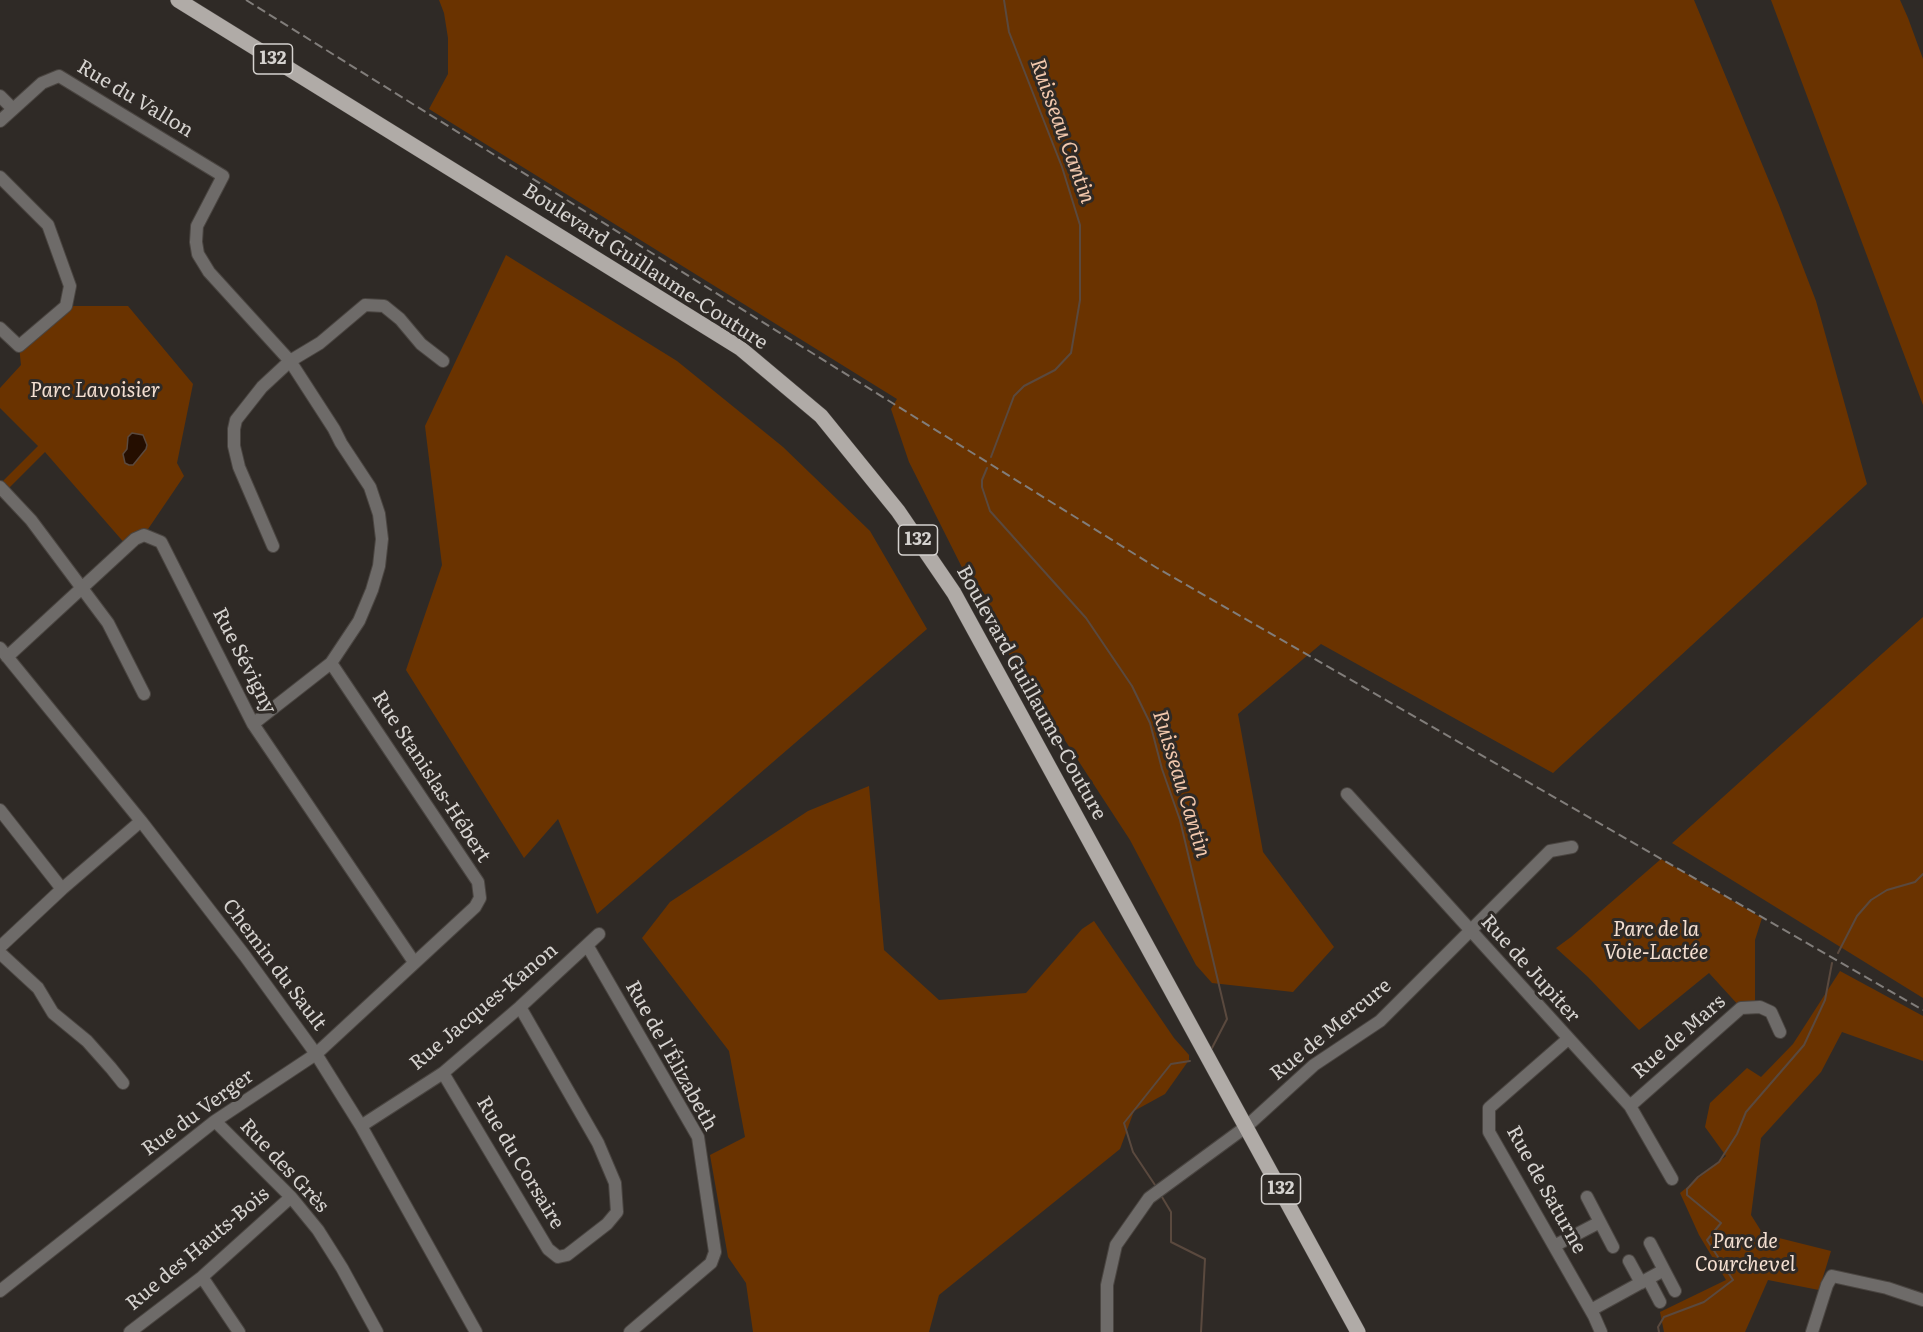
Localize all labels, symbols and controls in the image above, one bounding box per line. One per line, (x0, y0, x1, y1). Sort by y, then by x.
road number: 132 (254, 44, 292, 74)
street label: Rue du Vallon (73, 55, 197, 143)
water label: Ruisseau Cantin (1024, 55, 1100, 207)
street label: Boulevard Guillaume-Couture (518, 179, 772, 355)
park label: Parc Lavoisier (30, 379, 160, 403)
road number: 132 (898, 525, 938, 555)
street label: Boulevard Guillaume-Couture (951, 562, 1111, 824)
street label: Rue Sévigny (207, 604, 281, 718)
street label: Rue Stanislas-Hébert (367, 687, 495, 867)
water label: Ruisseau Cantin (1147, 707, 1215, 861)
street label: Chemin du Sault (217, 895, 331, 1035)
street label: Rue de Jupiter (1475, 910, 1585, 1028)
park label: Parc de la Voie-Lactée (1604, 918, 1708, 965)
street label: Rue Jacques-Kanon (405, 938, 563, 1076)
street label: Rue de Mercure (1266, 974, 1396, 1086)
street label: Rue de l'Élizabeth (620, 977, 722, 1135)
street label: Rue de Mars (1627, 990, 1731, 1084)
street label: Rue du Verger (138, 1064, 258, 1162)
street label: Rue du Corsaire (471, 1092, 569, 1234)
street label: Rue des Grès (235, 1114, 333, 1218)
street label: Rue de Saturne (1501, 1122, 1591, 1258)
road number: 132 (1262, 1174, 1300, 1204)
street label: Rue des Hauts-Bois (122, 1182, 274, 1316)
park label: Parc de Courchevel (1695, 1230, 1795, 1277)

